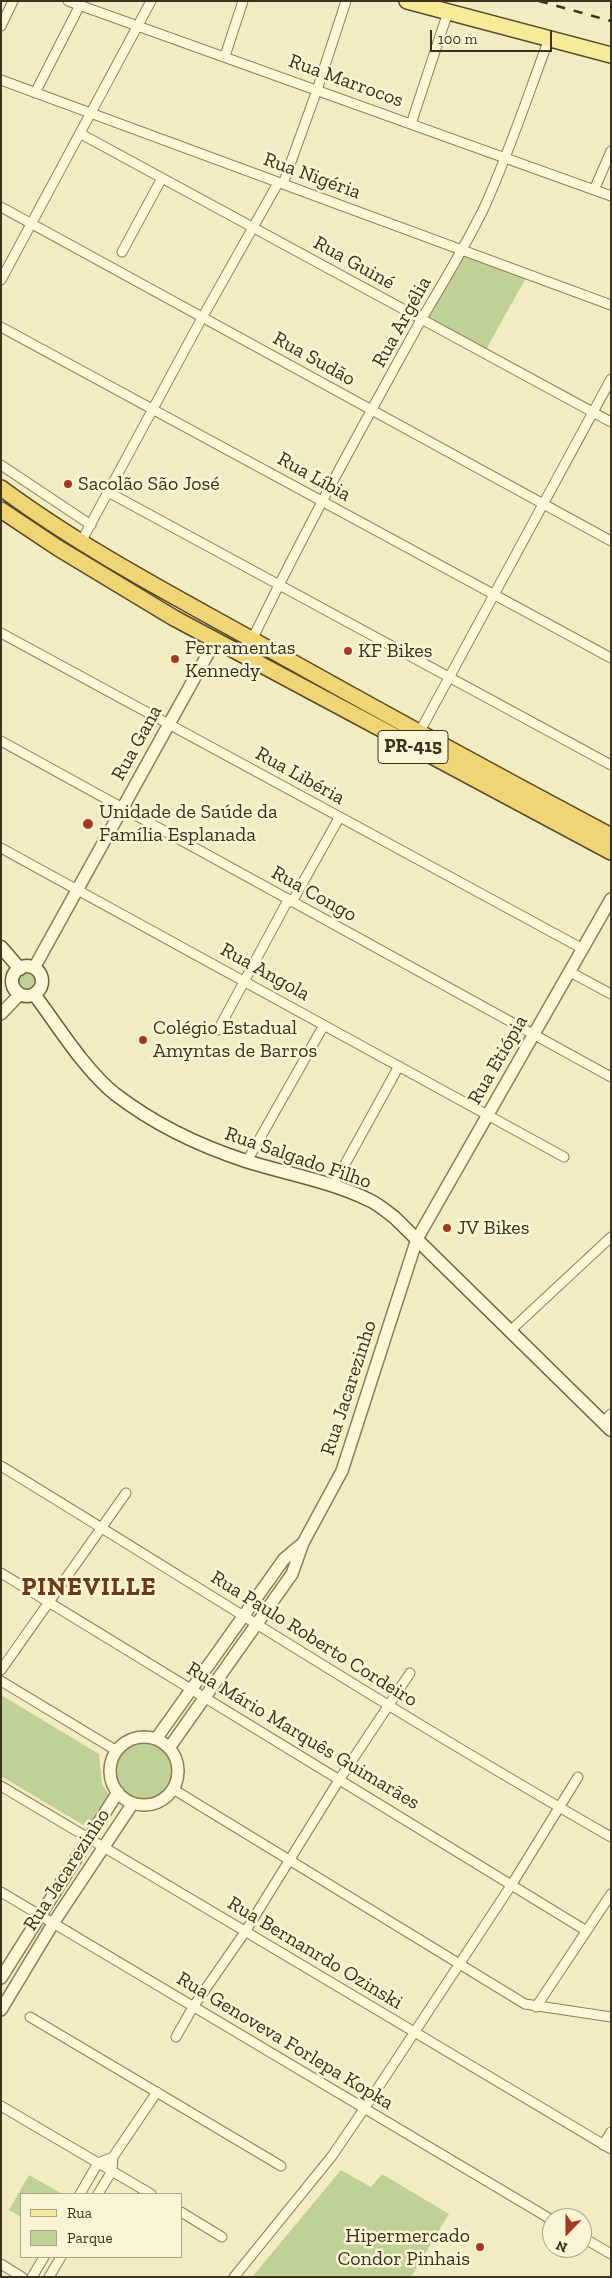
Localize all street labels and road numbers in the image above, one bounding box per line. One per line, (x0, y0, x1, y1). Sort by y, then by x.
street label: Rua Marrocos (285, 49, 407, 113)
street label: Rua Nigéria (260, 147, 364, 205)
street label: Rua Guiné (309, 231, 399, 295)
street label: Rua Argélia (367, 272, 437, 372)
street label: Rua Sudão (269, 327, 359, 391)
street label: Rua Líbia (273, 447, 355, 507)
street label: Rua Gana (107, 701, 167, 785)
road number: PR-415 (378, 730, 448, 764)
street label: Rua Libéria (251, 742, 349, 810)
street label: Rua Congo (267, 861, 361, 927)
street label: Rua Angola (216, 938, 314, 1006)
street label: Rua Etiópia (463, 1011, 533, 1109)
street label: Rua Salgado Filho (222, 1122, 374, 1194)
street label: Rua Jacarezinho (316, 1317, 382, 1459)
street label: Rua Paulo Roberto Cordeiro (206, 1565, 422, 1713)
street label: Rua Mário Marquês Guimarães (182, 1657, 424, 1815)
street label: Rua Jacarezinho (19, 1805, 115, 1935)
street label: Rua Bernanrdo Ozinski (223, 1891, 407, 2015)
street label: Rua Genoveva Forlepa Kopka (172, 1967, 398, 2115)

